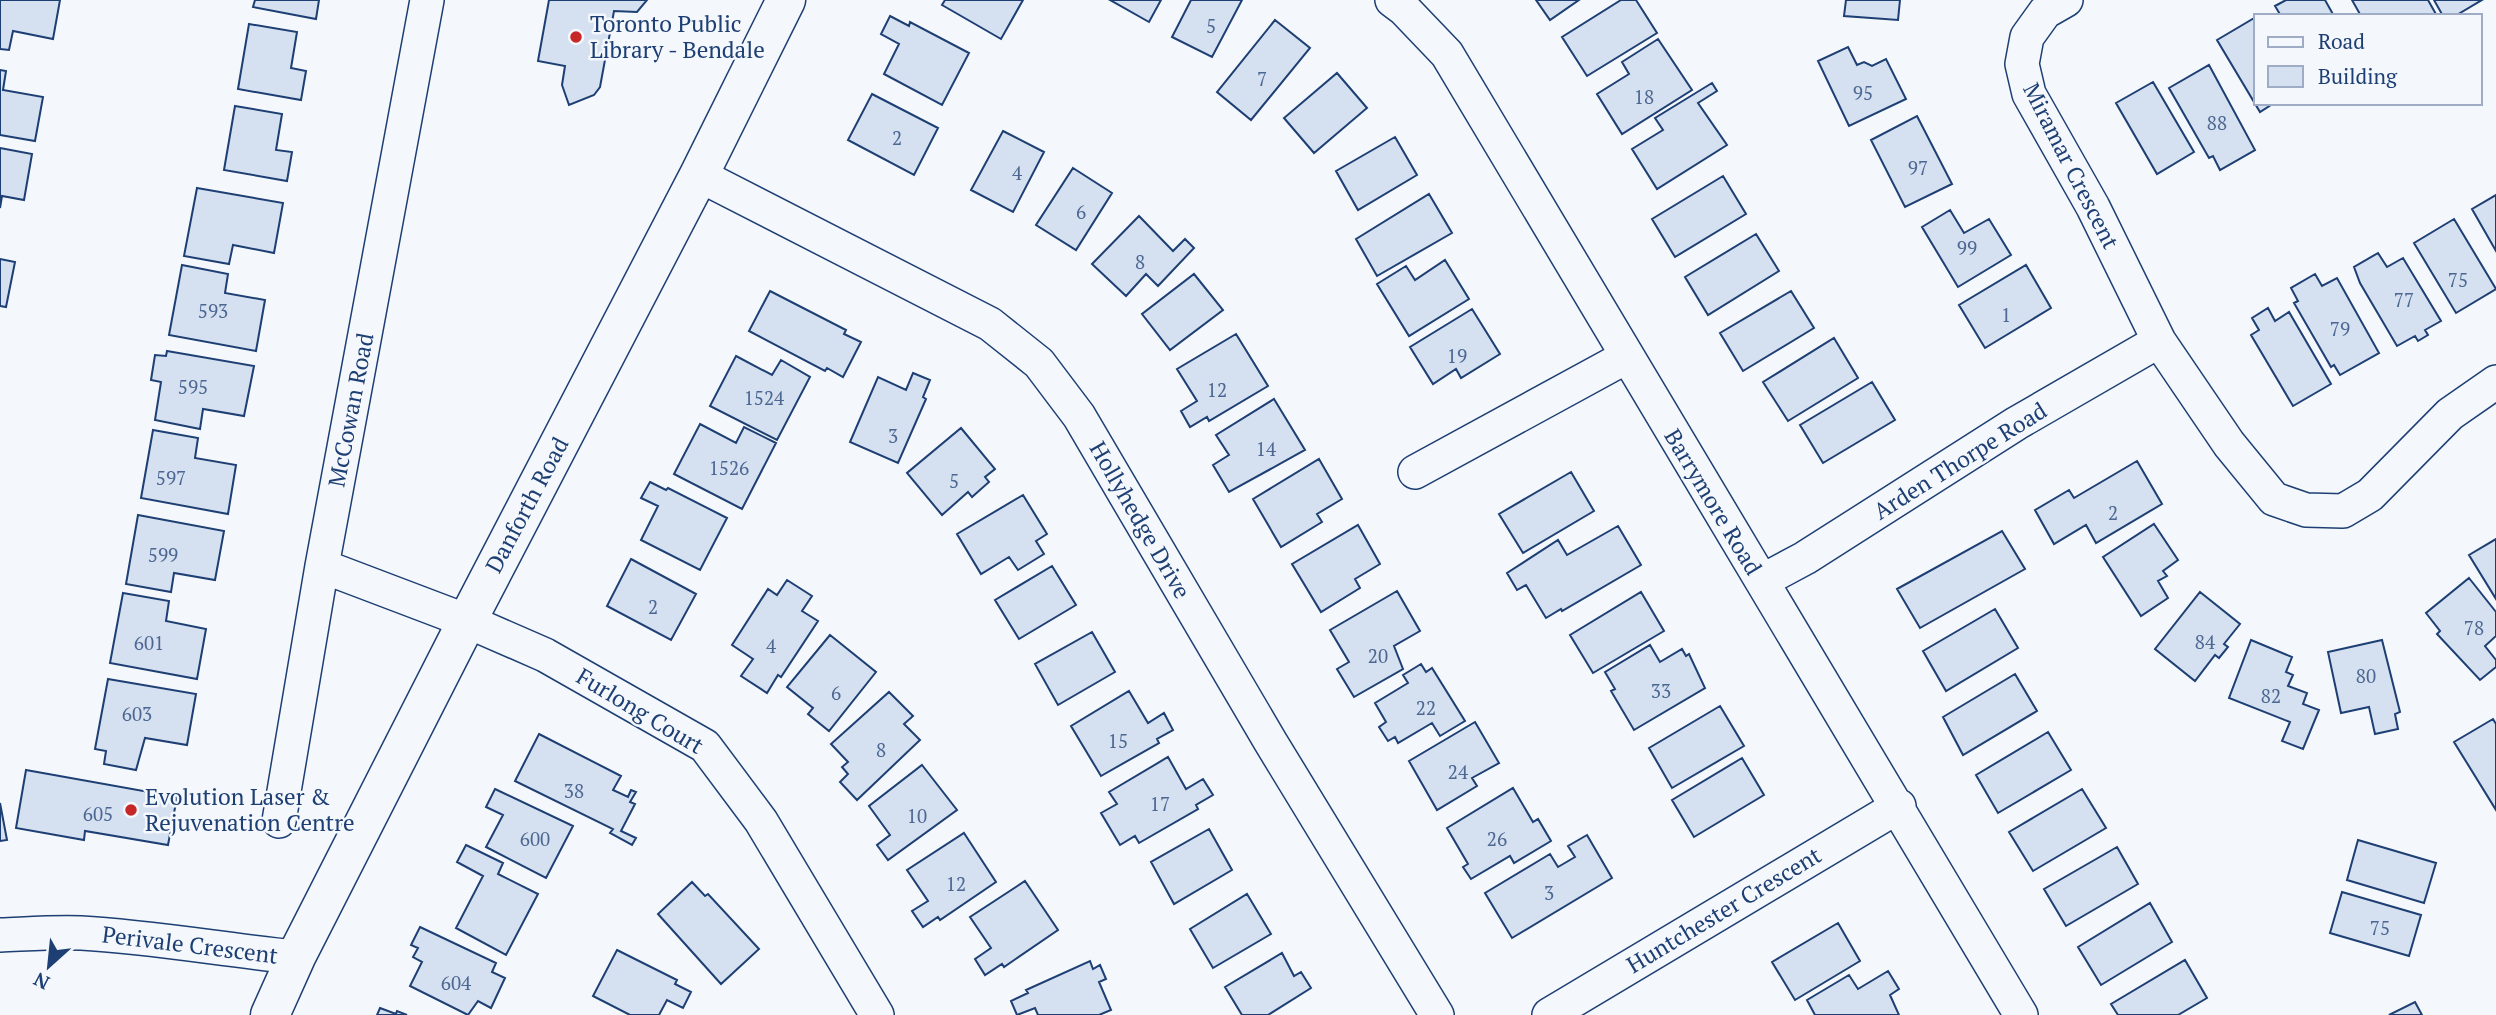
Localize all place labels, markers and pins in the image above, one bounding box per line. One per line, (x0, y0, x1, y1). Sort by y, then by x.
place label: Toronto Public Library - Bendale (590, 8, 765, 65)
marker: Toronto Public Library - Bendale (568, 29, 584, 45)
place label: Evolution Laser & Rejuvenation Centre (145, 781, 355, 838)
marker: Evolution Laser & Rejuvenation Centre (123, 802, 139, 818)

